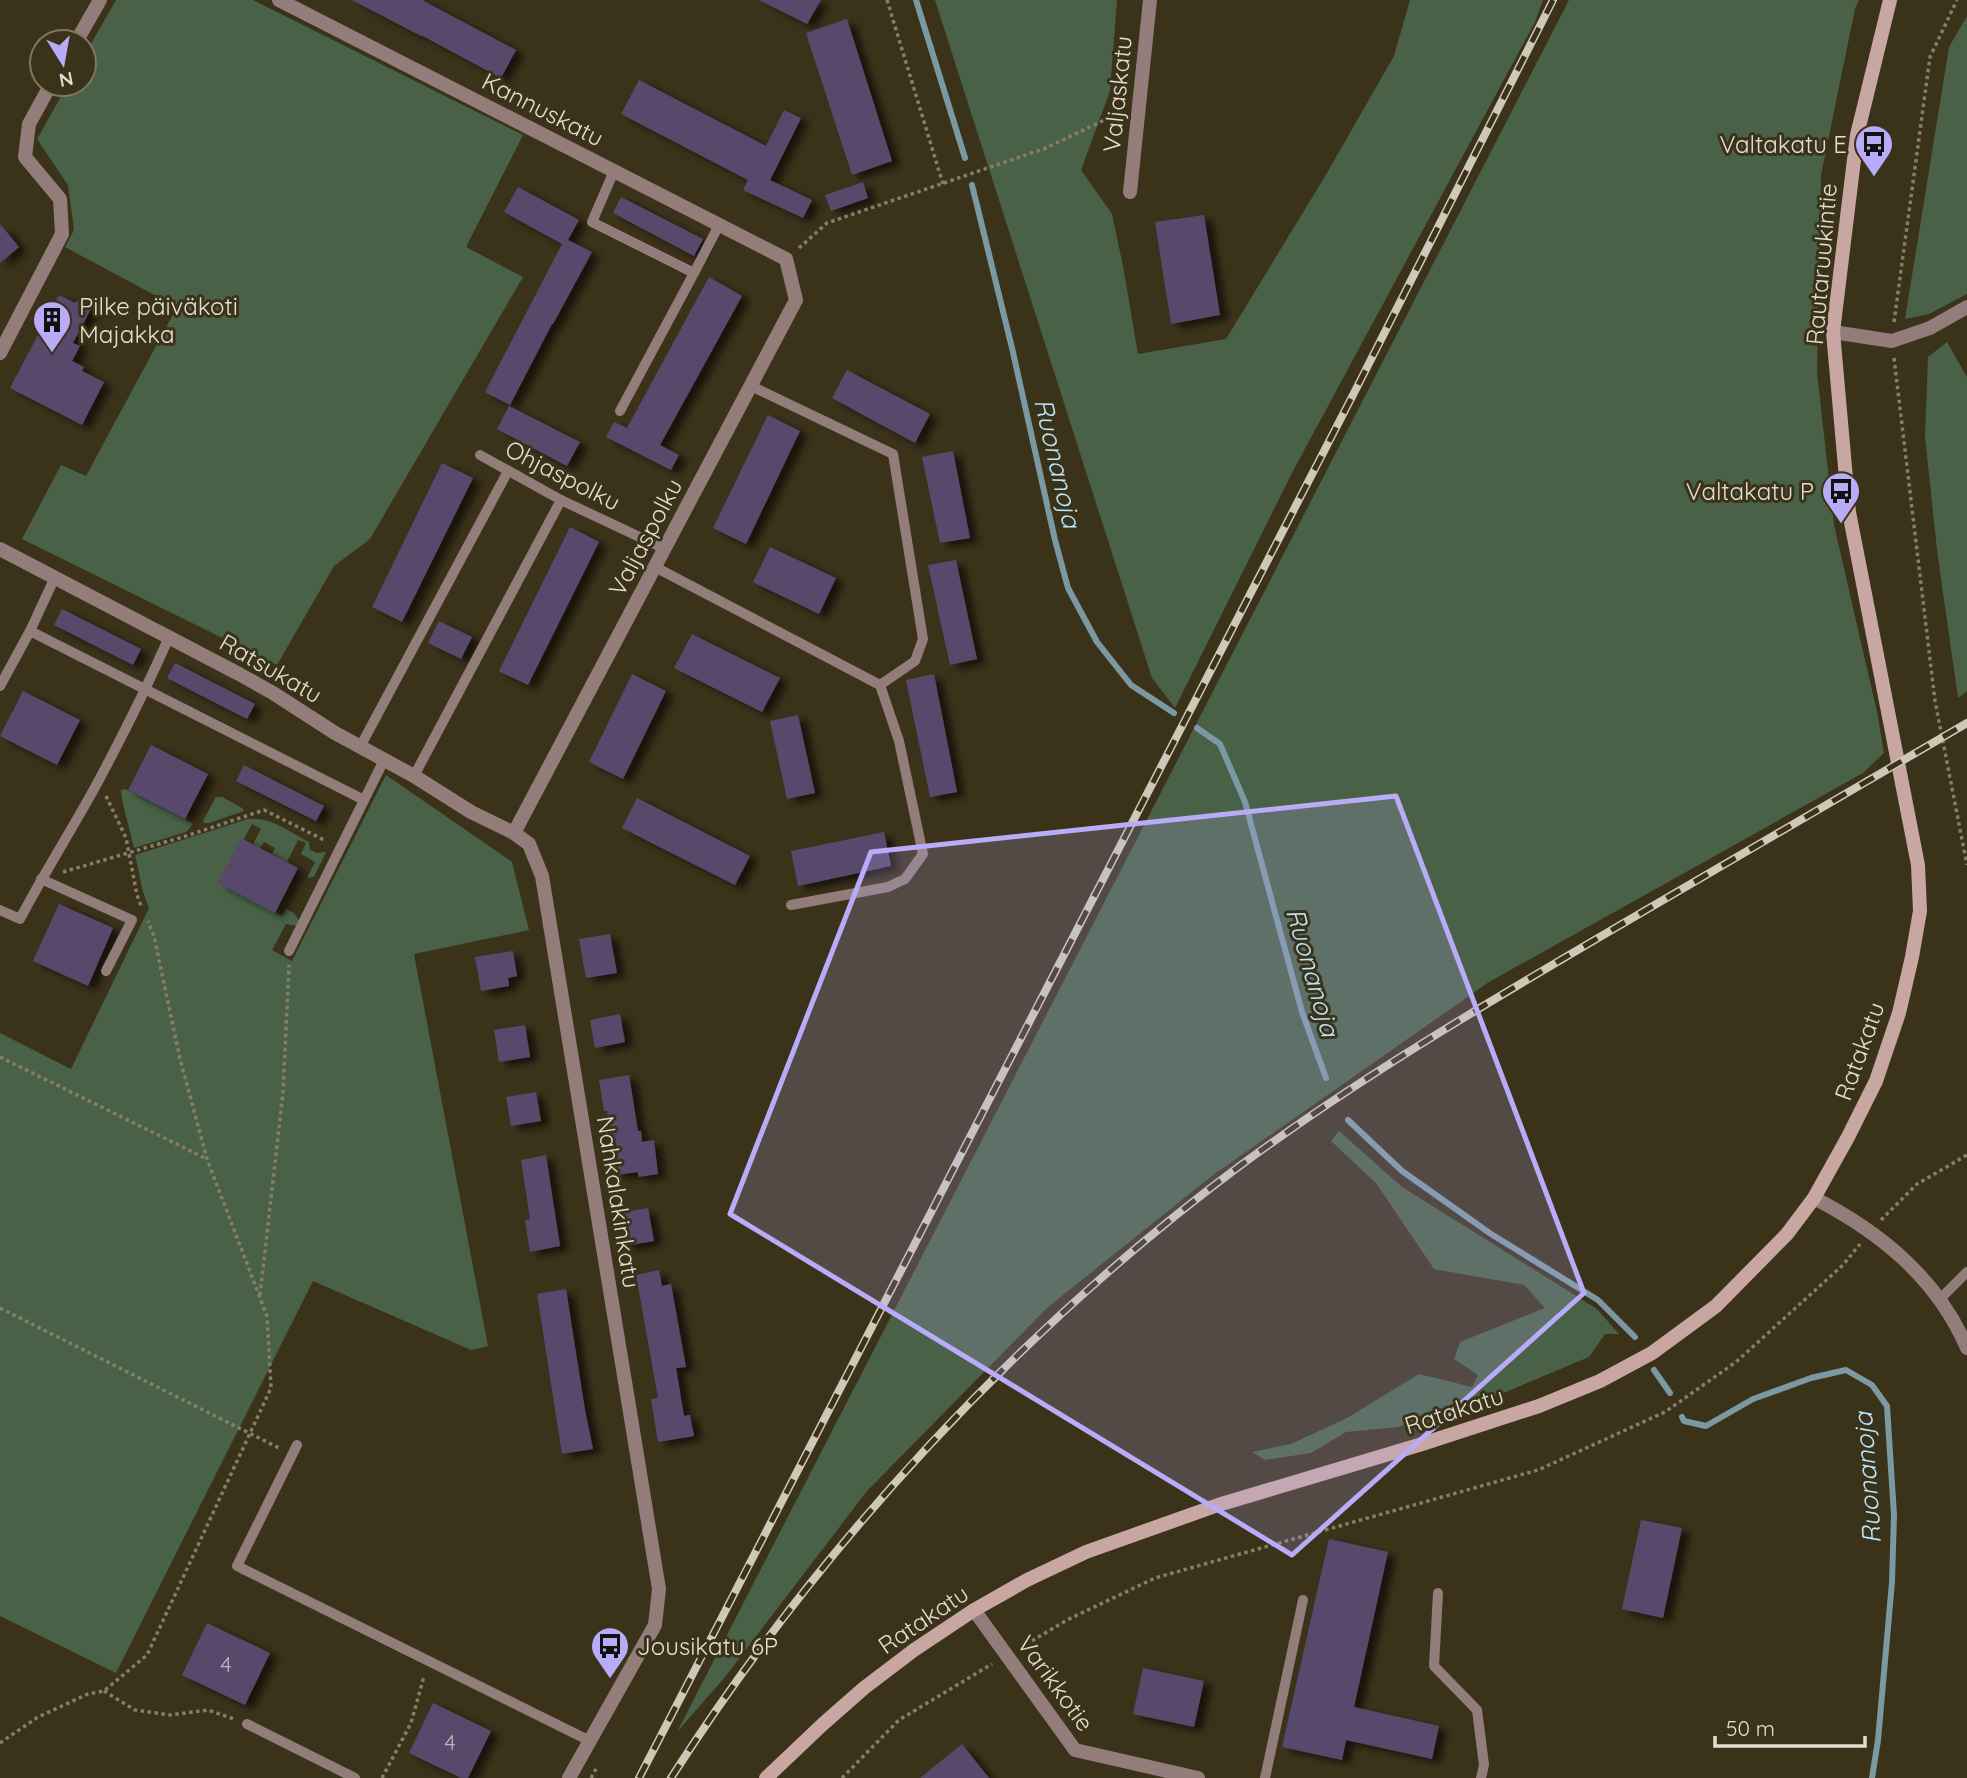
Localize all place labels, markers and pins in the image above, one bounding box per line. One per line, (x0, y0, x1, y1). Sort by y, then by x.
bus stop icon: Valtakatu E (1853, 123, 1895, 178)
place label: Valtakatu E (1719, 129, 1847, 159)
place label: Pilke päiväkoti Majakka (79, 291, 238, 349)
building icon: Pilke päiväkoti Majakka (31, 299, 73, 354)
bus stop icon: Valtakatu P (1820, 470, 1862, 525)
place label: Valtakatu P (1686, 476, 1814, 506)
bus stop icon: Jousikatu 6P (589, 1625, 631, 1680)
place label: Jousikatu 6P (637, 1631, 778, 1661)

